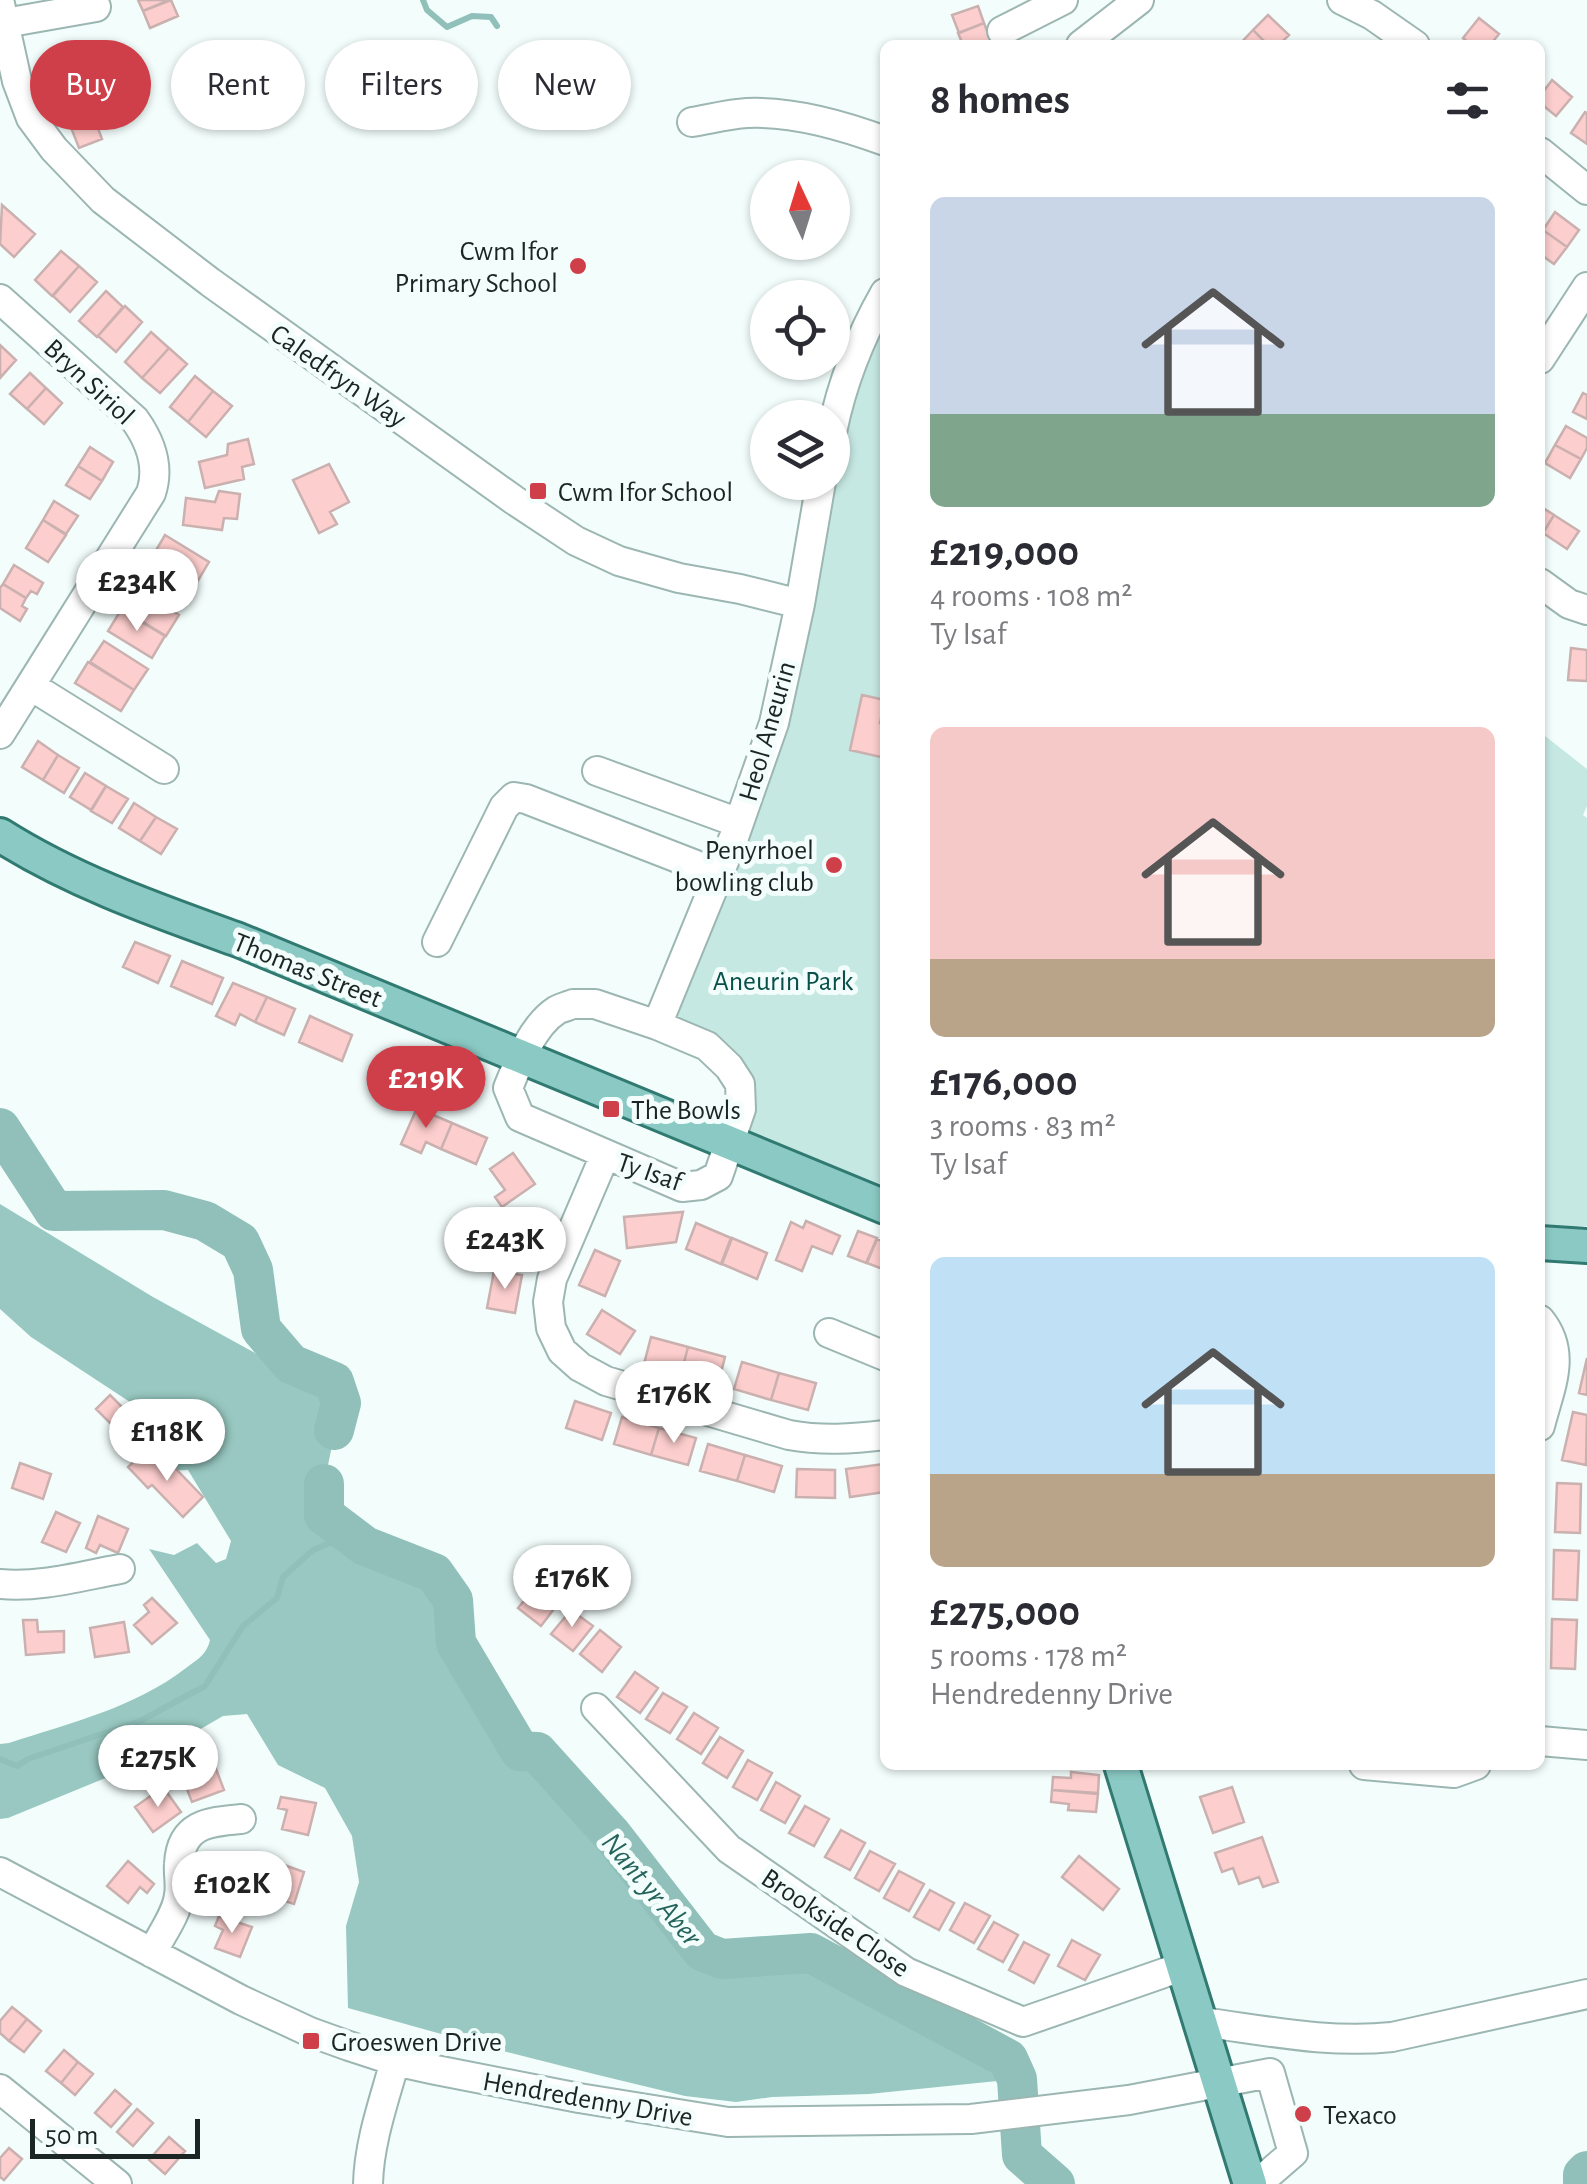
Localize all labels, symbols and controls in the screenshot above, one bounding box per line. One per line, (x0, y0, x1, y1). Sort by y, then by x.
chip: Buy (30, 40, 151, 130)
chip: Rent (171, 40, 305, 130)
chip: Filters (325, 40, 478, 130)
chip: New (498, 40, 631, 130)
icon: filters (1440, 73, 1495, 128)
text: 8 homes (930, 79, 1070, 121)
north arrow (750, 160, 850, 260)
map controls (750, 160, 850, 500)
place label: Cwm Ifor Primary School (395, 238, 558, 298)
marker: Cwm Ifor Primary School (567, 255, 589, 277)
icon: home (1123, 262, 1303, 442)
button: locate (750, 280, 850, 380)
street label: Caledfryn Way (265, 320, 411, 434)
street label: Bryn Siriol (38, 334, 139, 431)
button: layers (750, 400, 850, 500)
place label: Cwm Ifor School (558, 479, 733, 507)
marker: Cwm Ifor School (527, 480, 549, 502)
text: £219,000 (930, 531, 1079, 573)
pin: £234K (67, 549, 207, 634)
text: £234K (98, 565, 176, 597)
text: 4 rooms · 108 m² (930, 580, 1133, 612)
text: Ty Isaf (930, 618, 1006, 650)
street label: Heol Aneurin (735, 658, 801, 805)
icon: home (1123, 792, 1303, 972)
place label: Penyrhoel bowling club (675, 837, 814, 897)
marker: Penyrhoel bowling club (823, 854, 845, 876)
street label: Thomas Street (229, 928, 386, 1013)
park label: Aneurin Park (713, 968, 853, 996)
pin: £219K (356, 1046, 496, 1131)
text: £176,000 (930, 1061, 1078, 1103)
text: £219K (388, 1062, 464, 1094)
place label: The Bowls (631, 1097, 741, 1125)
marker: The Bowls (600, 1098, 622, 1120)
text: 3 rooms · 83 m² (930, 1110, 1116, 1142)
text: Ty Isaf (930, 1148, 1006, 1180)
street label: Ty Isaf (613, 1149, 687, 1198)
pin: £243K (435, 1207, 575, 1292)
text: £243K (466, 1223, 544, 1255)
icon: home (1123, 1322, 1303, 1502)
pin: £176K (604, 1361, 744, 1446)
text: £176K (637, 1377, 711, 1409)
pin: £118K (97, 1399, 237, 1484)
text: £118K (131, 1415, 203, 1447)
pin: £176K (502, 1545, 642, 1630)
text: £176K (535, 1561, 609, 1593)
text: £275,000 (930, 1591, 1080, 1633)
text: 5 rooms · 178 m² (930, 1640, 1127, 1672)
text: Hendredenny Drive (930, 1678, 1173, 1710)
pin: £275K (88, 1725, 228, 1810)
text: £275K (120, 1741, 196, 1773)
water label: Nant yr Aber (596, 1827, 708, 1953)
pin: £102K (162, 1851, 302, 1936)
street label: Brookside Close (756, 1864, 914, 1983)
text: £102K (194, 1867, 270, 1899)
place label: Groeswen Drive (331, 2029, 502, 2057)
marker: Groeswen Drive (300, 2030, 322, 2052)
street label: Hendredenny Drive (480, 2068, 695, 2132)
place label: Texaco (1323, 2102, 1397, 2130)
marker: Texaco (1292, 2103, 1314, 2125)
scale bar (30, 2114, 200, 2158)
text: 50 m (45, 2122, 99, 2150)

